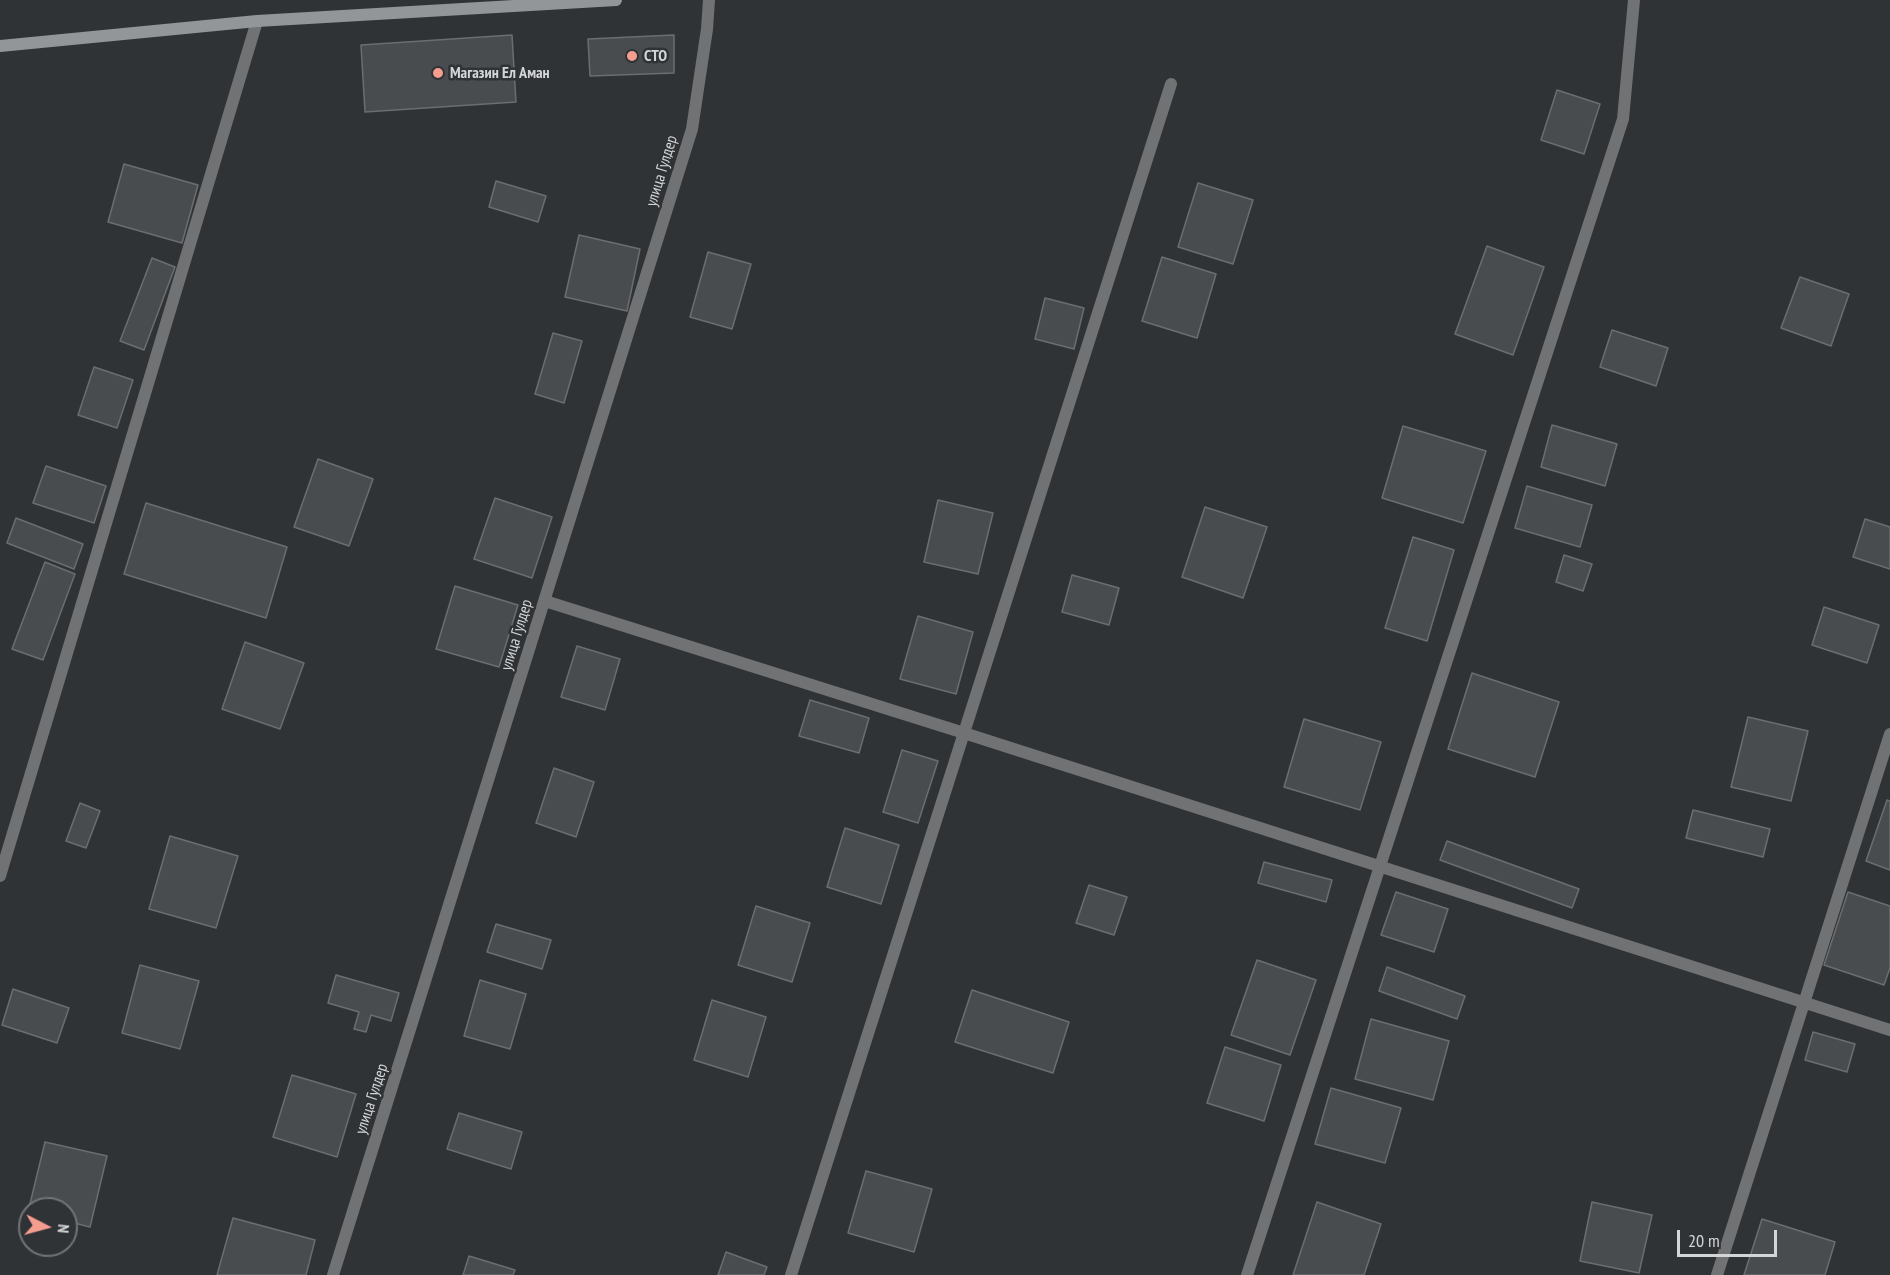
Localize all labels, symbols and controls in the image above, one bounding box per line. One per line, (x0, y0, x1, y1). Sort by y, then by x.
place label: СТО (644, 46, 667, 66)
marker: СТО (625, 49, 639, 63)
place label: Магазин Ел Аман (450, 63, 550, 83)
marker: Магазин Ел Аман (431, 66, 445, 80)
street label: улица Гулдер (642, 133, 682, 209)
street label: улица Гулдер (497, 597, 537, 673)
street label: улица Гулдер (352, 1061, 392, 1137)
north arrow (18, 1197, 78, 1257)
scale bar (1680, 1218, 1780, 1256)
text: N (54, 1223, 74, 1234)
text: 20 m (1688, 1229, 1720, 1252)

